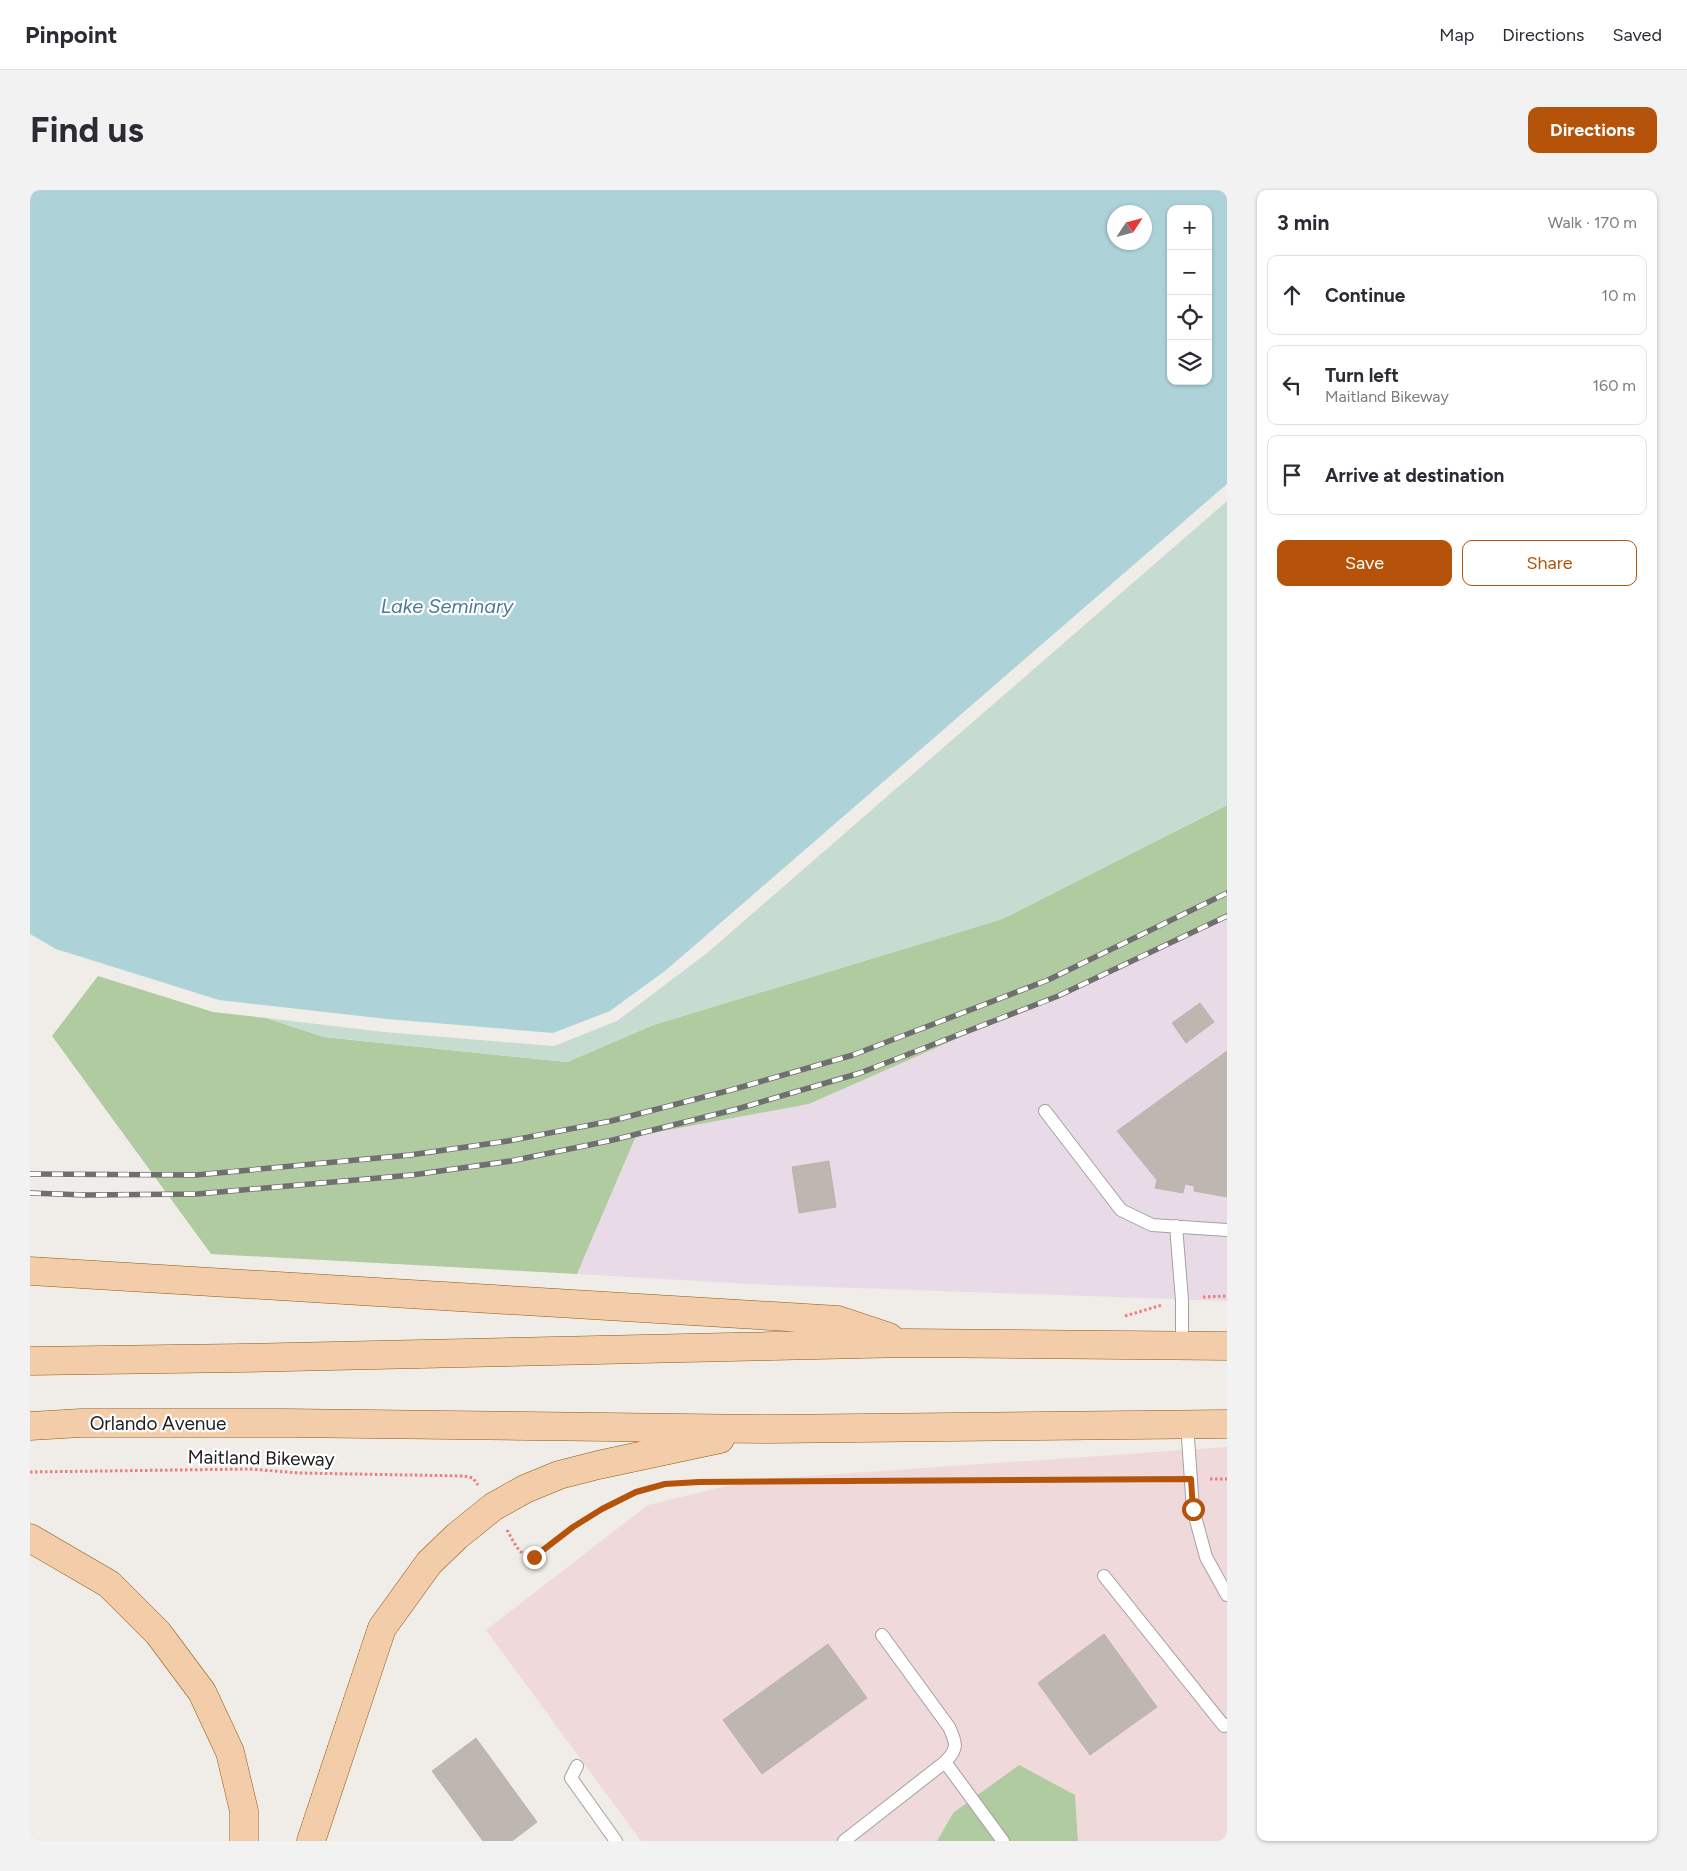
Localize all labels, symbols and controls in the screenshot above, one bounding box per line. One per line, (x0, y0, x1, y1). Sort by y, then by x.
text: Pinpoint (25, 20, 117, 49)
text: Map (1439, 24, 1474, 46)
text: Directions (1502, 24, 1584, 46)
text: Saved (1612, 24, 1662, 46)
button: Directions (1528, 107, 1657, 153)
text: Find us (30, 109, 144, 151)
north arrow (1107, 205, 1152, 250)
map controls (1167, 205, 1212, 385)
button: + (1167, 205, 1212, 250)
text: 3 min (1277, 210, 1329, 235)
text: Walk · 170 m (1548, 213, 1637, 232)
button: − (1167, 250, 1212, 295)
icon: ahead (1278, 281, 1306, 309)
text: Continue (1325, 284, 1405, 307)
text: 10 m (1602, 286, 1636, 305)
button: locate (1167, 295, 1212, 340)
button: layers (1167, 340, 1212, 385)
text: Turn left (1325, 364, 1399, 387)
icon: left (1278, 371, 1306, 399)
text: 160 m (1593, 376, 1636, 395)
text: Maitland Bikeway (1325, 387, 1449, 406)
icon: arrive (1278, 461, 1306, 489)
text: Arrive at destination (1325, 464, 1504, 487)
button: Save (1277, 540, 1452, 586)
button: Share (1462, 540, 1637, 586)
water label: Lake Seminary (381, 594, 515, 618)
street label: Orlando Avenue (90, 1412, 226, 1435)
street label: Maitland Bikeway (187, 1445, 335, 1471)
route start (1182, 1498, 1205, 1521)
route end (523, 1546, 546, 1569)

